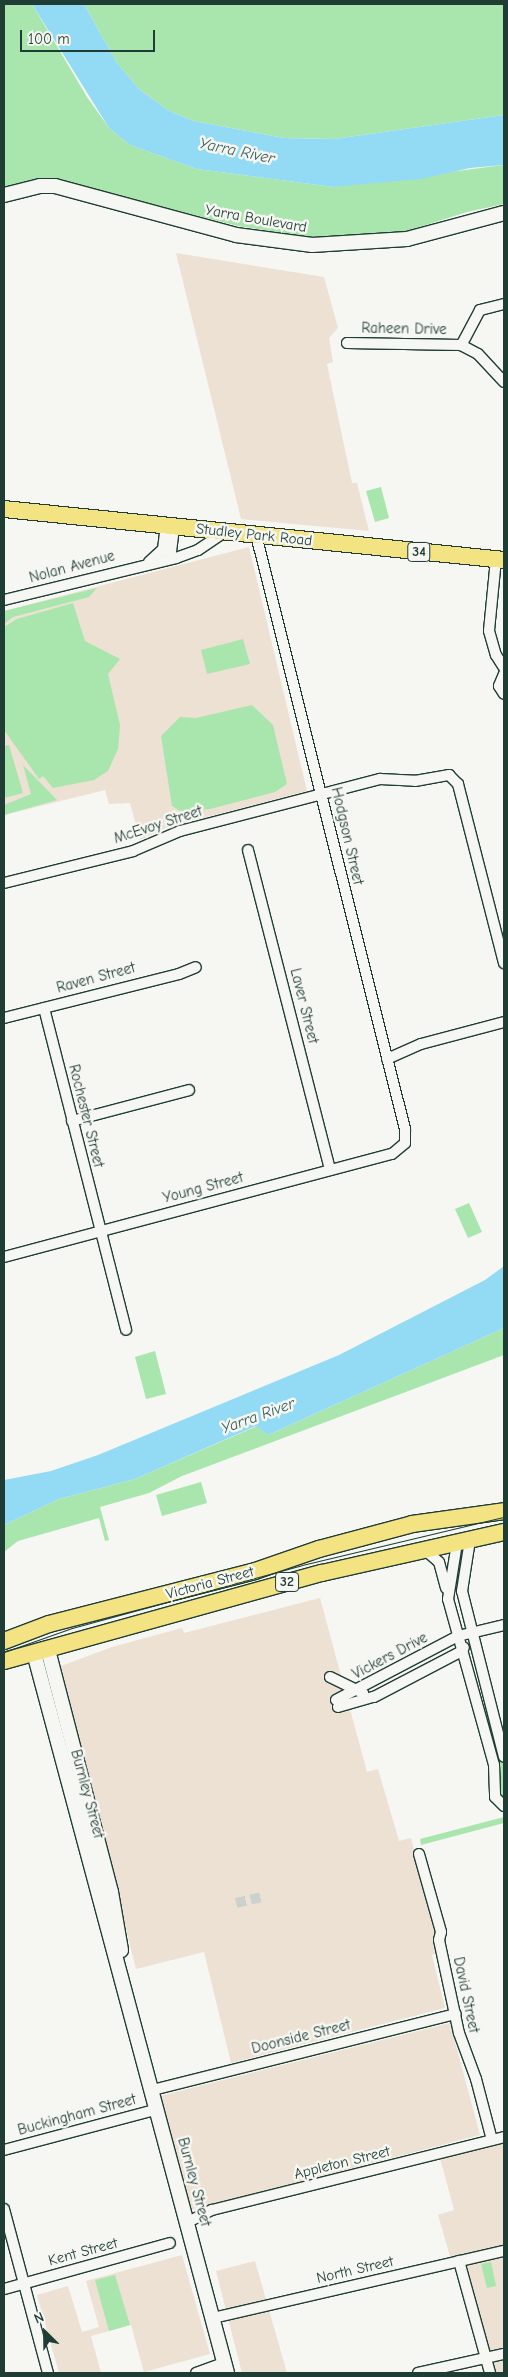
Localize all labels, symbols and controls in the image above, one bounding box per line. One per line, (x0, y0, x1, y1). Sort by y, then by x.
scale bar (22, 20, 158, 52)
text: 100 m (28, 30, 70, 48)
water label: Yarra River (197, 134, 277, 168)
street label: Yarra Boulevard (204, 201, 308, 237)
street label: Raheen Drive (361, 319, 447, 339)
street label: Studley Park Road (195, 520, 313, 550)
road number: 34 (406, 540, 432, 564)
street label: Nolan Avenue (27, 547, 117, 587)
street label: Hodgson Street (327, 785, 367, 887)
street label: McEvoy Street (111, 802, 205, 848)
street label: Raven Street (55, 959, 137, 997)
street label: Laver Street (286, 966, 322, 1046)
street label: Rochester Street (64, 1063, 108, 1169)
street label: Young Street (161, 1169, 245, 1207)
water label: Yarra River (219, 1394, 297, 1438)
street label: Victoria Street (164, 1563, 256, 1603)
road number: 32 (274, 1570, 300, 1594)
street label: Vickers Drive (349, 1629, 431, 1683)
street label: Burnley Street (66, 1748, 108, 1840)
street label: David Street (449, 1955, 483, 2035)
street label: Doonside Street (250, 2016, 352, 2058)
street label: Buckingham Street (16, 2091, 138, 2139)
street label: Burnley Street (173, 2136, 215, 2228)
street label: Appleton Street (292, 2142, 392, 2184)
street label: Kent Street (46, 2234, 120, 2270)
street label: North Street (315, 2252, 395, 2288)
north arrow (20, 2307, 70, 2357)
text: N (31, 2308, 46, 2327)

